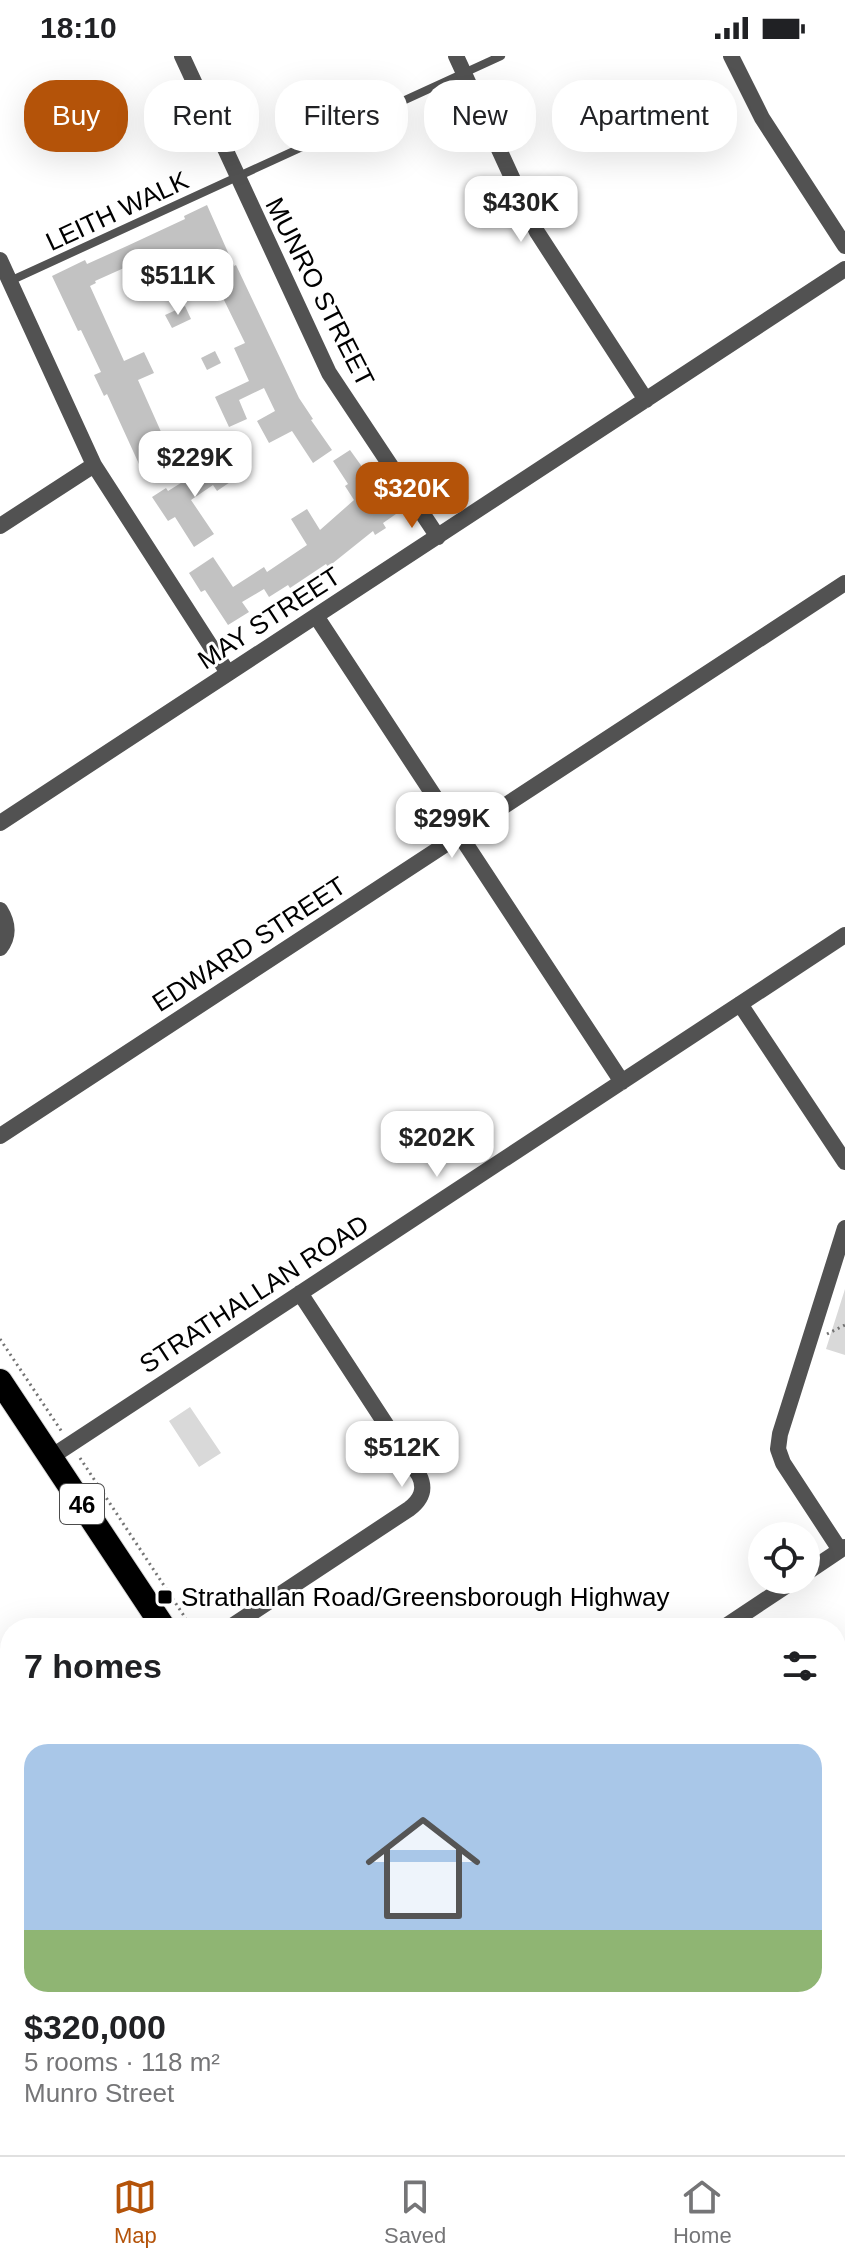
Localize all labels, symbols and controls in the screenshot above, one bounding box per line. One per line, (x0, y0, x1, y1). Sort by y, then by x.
text: 18:10 (40, 11, 117, 44)
chip: Buy (24, 80, 128, 152)
chip: Rent (144, 80, 259, 152)
chip: Filters (275, 80, 408, 152)
chip: New (424, 80, 536, 152)
chip: Apartment (552, 80, 737, 152)
street label: LEITH WALK (41, 165, 194, 257)
pin: $430K (465, 176, 577, 244)
text: $430K (483, 187, 559, 217)
street label: MUNRO STREET (259, 193, 381, 392)
pin: $511K (122, 249, 234, 317)
text: $511K (140, 260, 216, 290)
pin: $229K (139, 431, 251, 499)
text: $229K (157, 442, 233, 472)
pin: $320K (356, 462, 468, 530)
text: $320K (374, 473, 450, 503)
street label: MAY STREET (192, 561, 346, 675)
pin: $299K (396, 792, 508, 860)
text: $299K (414, 803, 490, 833)
street label: EDWARD STREET (147, 870, 351, 1018)
pin: $202K (381, 1111, 493, 1179)
text: $202K (399, 1122, 475, 1152)
street label: STRATHALLAN ROAD (134, 1209, 374, 1379)
pin: $512K (346, 1421, 458, 1489)
text: $512K (364, 1432, 440, 1462)
road number: 46 (60, 1484, 104, 1524)
map controls (748, 1522, 820, 1594)
button: locate (748, 1522, 820, 1594)
place label: Strathallan Road/Greensborough Highway (181, 1582, 670, 1612)
marker: Strathallan Road/Greensborough Highway (156, 1588, 174, 1606)
icon: filters (778, 1644, 822, 1688)
text: 7 homes (24, 1647, 162, 1685)
icon: home (351, 1796, 495, 1940)
text: $320,000 (24, 2008, 166, 2046)
text: 5 rooms · 118 m² (24, 2047, 220, 2077)
text: Munro Street (24, 2078, 174, 2108)
tab: Map (113, 2175, 157, 2249)
tab: Saved (384, 2175, 446, 2249)
tab: Home (673, 2175, 732, 2249)

